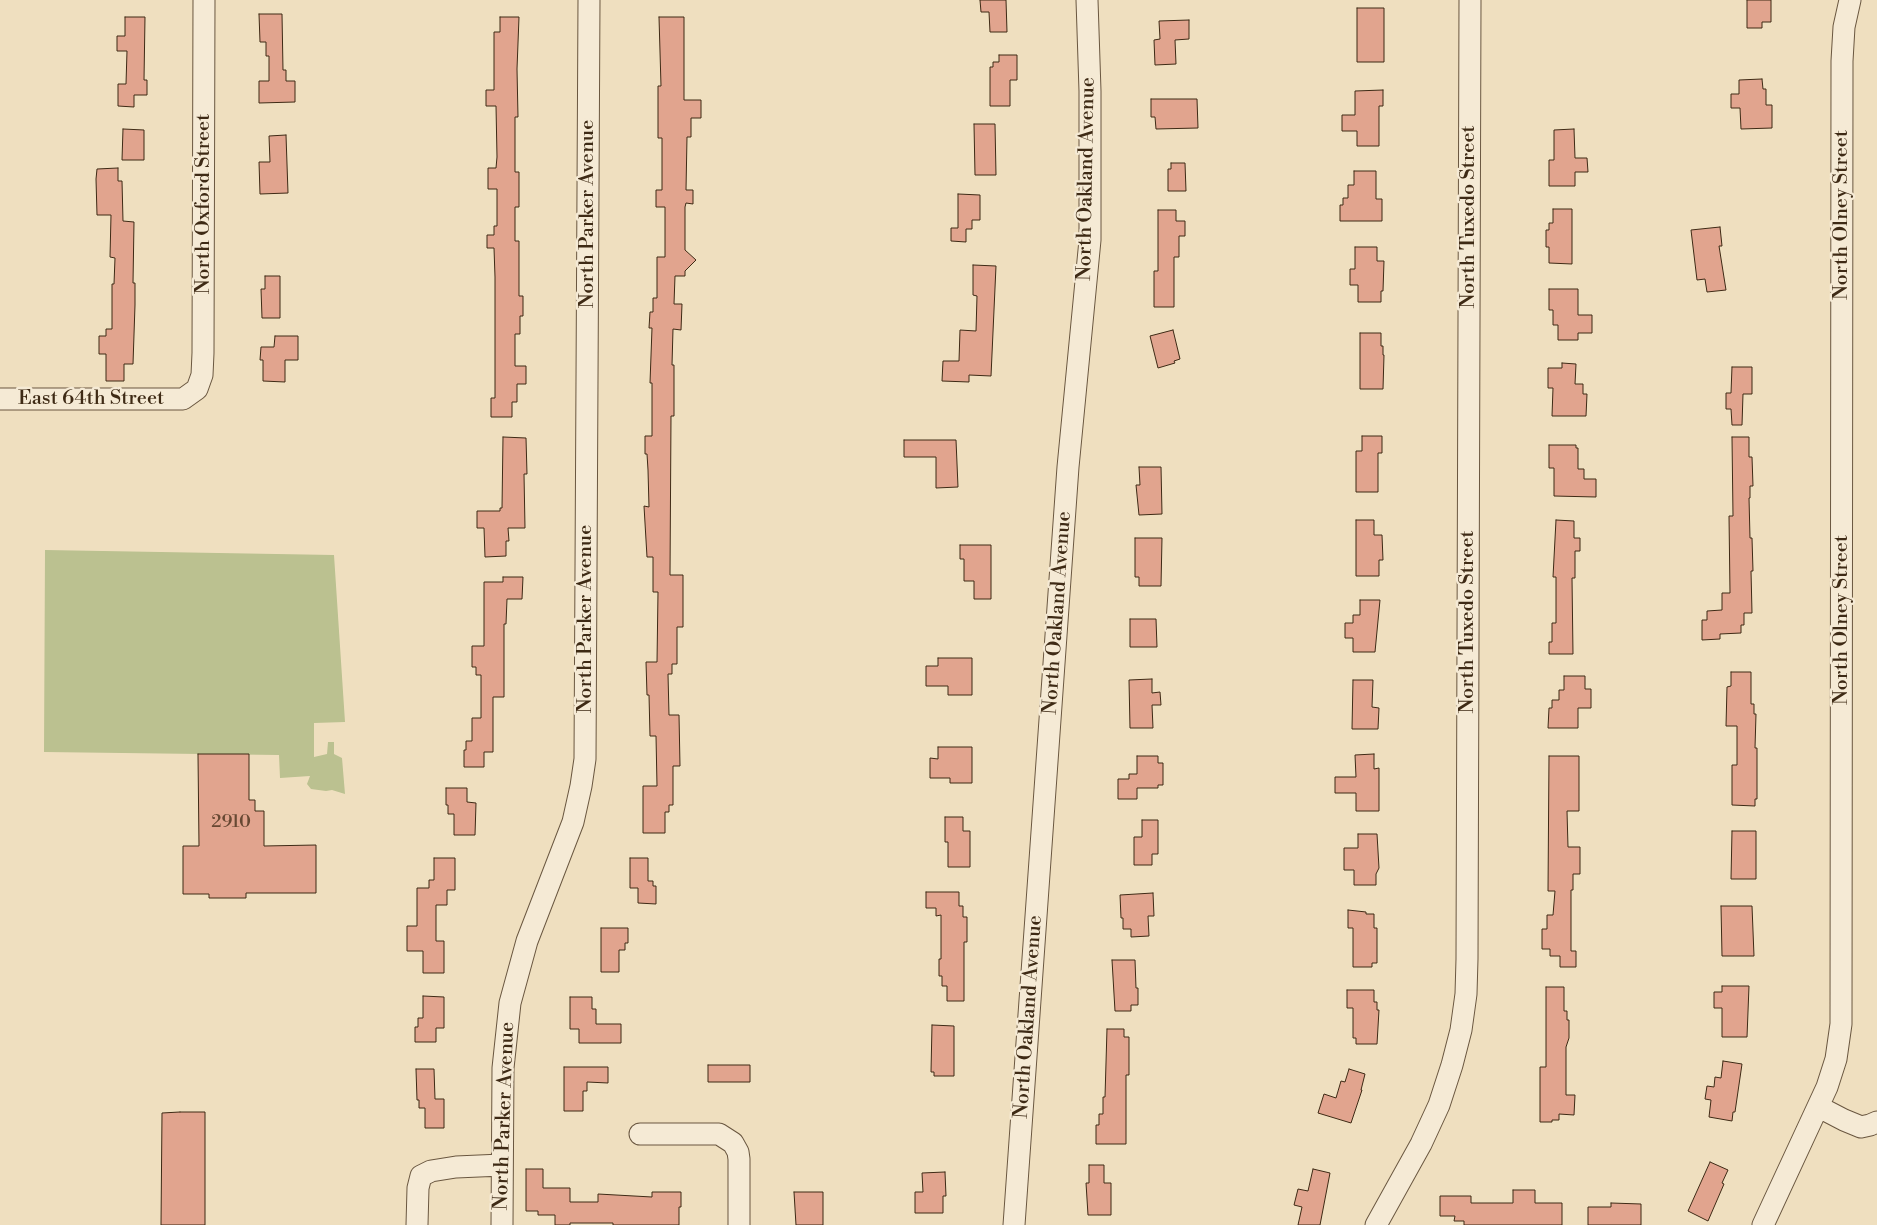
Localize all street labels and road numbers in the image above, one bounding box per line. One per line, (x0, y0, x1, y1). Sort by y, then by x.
street label: North Oakland Avenue (1073, 77, 1101, 281)
street label: North Oxford Street (192, 114, 216, 294)
street label: North Parker Avenue (576, 120, 600, 308)
street label: North Tuxedo Street (1457, 125, 1481, 309)
street label: North Olney Street (1830, 130, 1854, 300)
street label: East 64th Street (18, 387, 164, 411)
street label: North Oakland Avenue (1039, 510, 1077, 716)
street label: North Parker Avenue (574, 525, 598, 713)
street label: North Tuxedo Street (1456, 530, 1480, 714)
street label: North Olney Street (1830, 535, 1854, 705)
street label: North Oakland Avenue (1010, 914, 1048, 1120)
street label: North Parker Avenue (490, 1021, 520, 1211)

